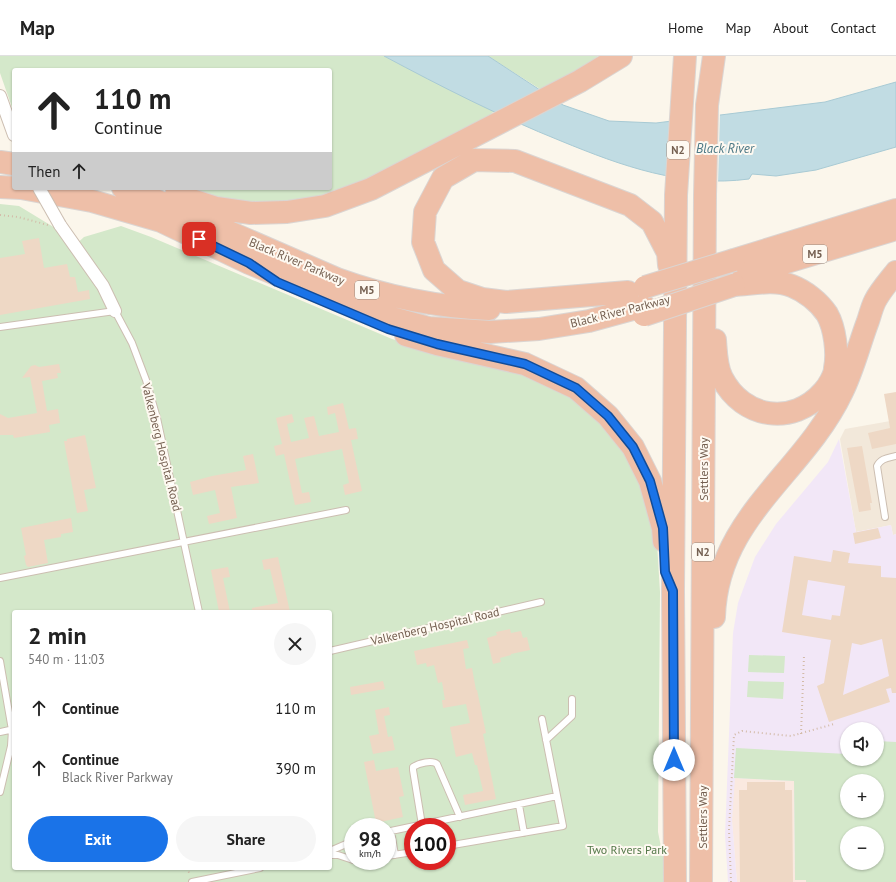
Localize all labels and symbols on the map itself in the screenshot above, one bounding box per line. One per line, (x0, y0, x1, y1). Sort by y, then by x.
water label: Black River (696, 140, 755, 157)
road number: N2 (667, 141, 689, 159)
pin (182, 222, 216, 256)
street label: Black River Parkway (247, 234, 347, 288)
road number: M5 (803, 245, 827, 263)
road number: M5 (355, 281, 379, 299)
street label: Black River Parkway (569, 291, 672, 331)
street label: Valkenberg Hospital Road (139, 380, 185, 513)
street label: Settlers Way (696, 437, 711, 501)
road number: N2 (692, 543, 714, 561)
street label: Valkenberg Hospital Road (368, 604, 501, 648)
position arrow (653, 739, 695, 781)
street label: Settlers Way (695, 785, 710, 849)
speed limit sign: 100 (404, 818, 456, 870)
park label: Two Rivers Park (587, 842, 667, 857)

